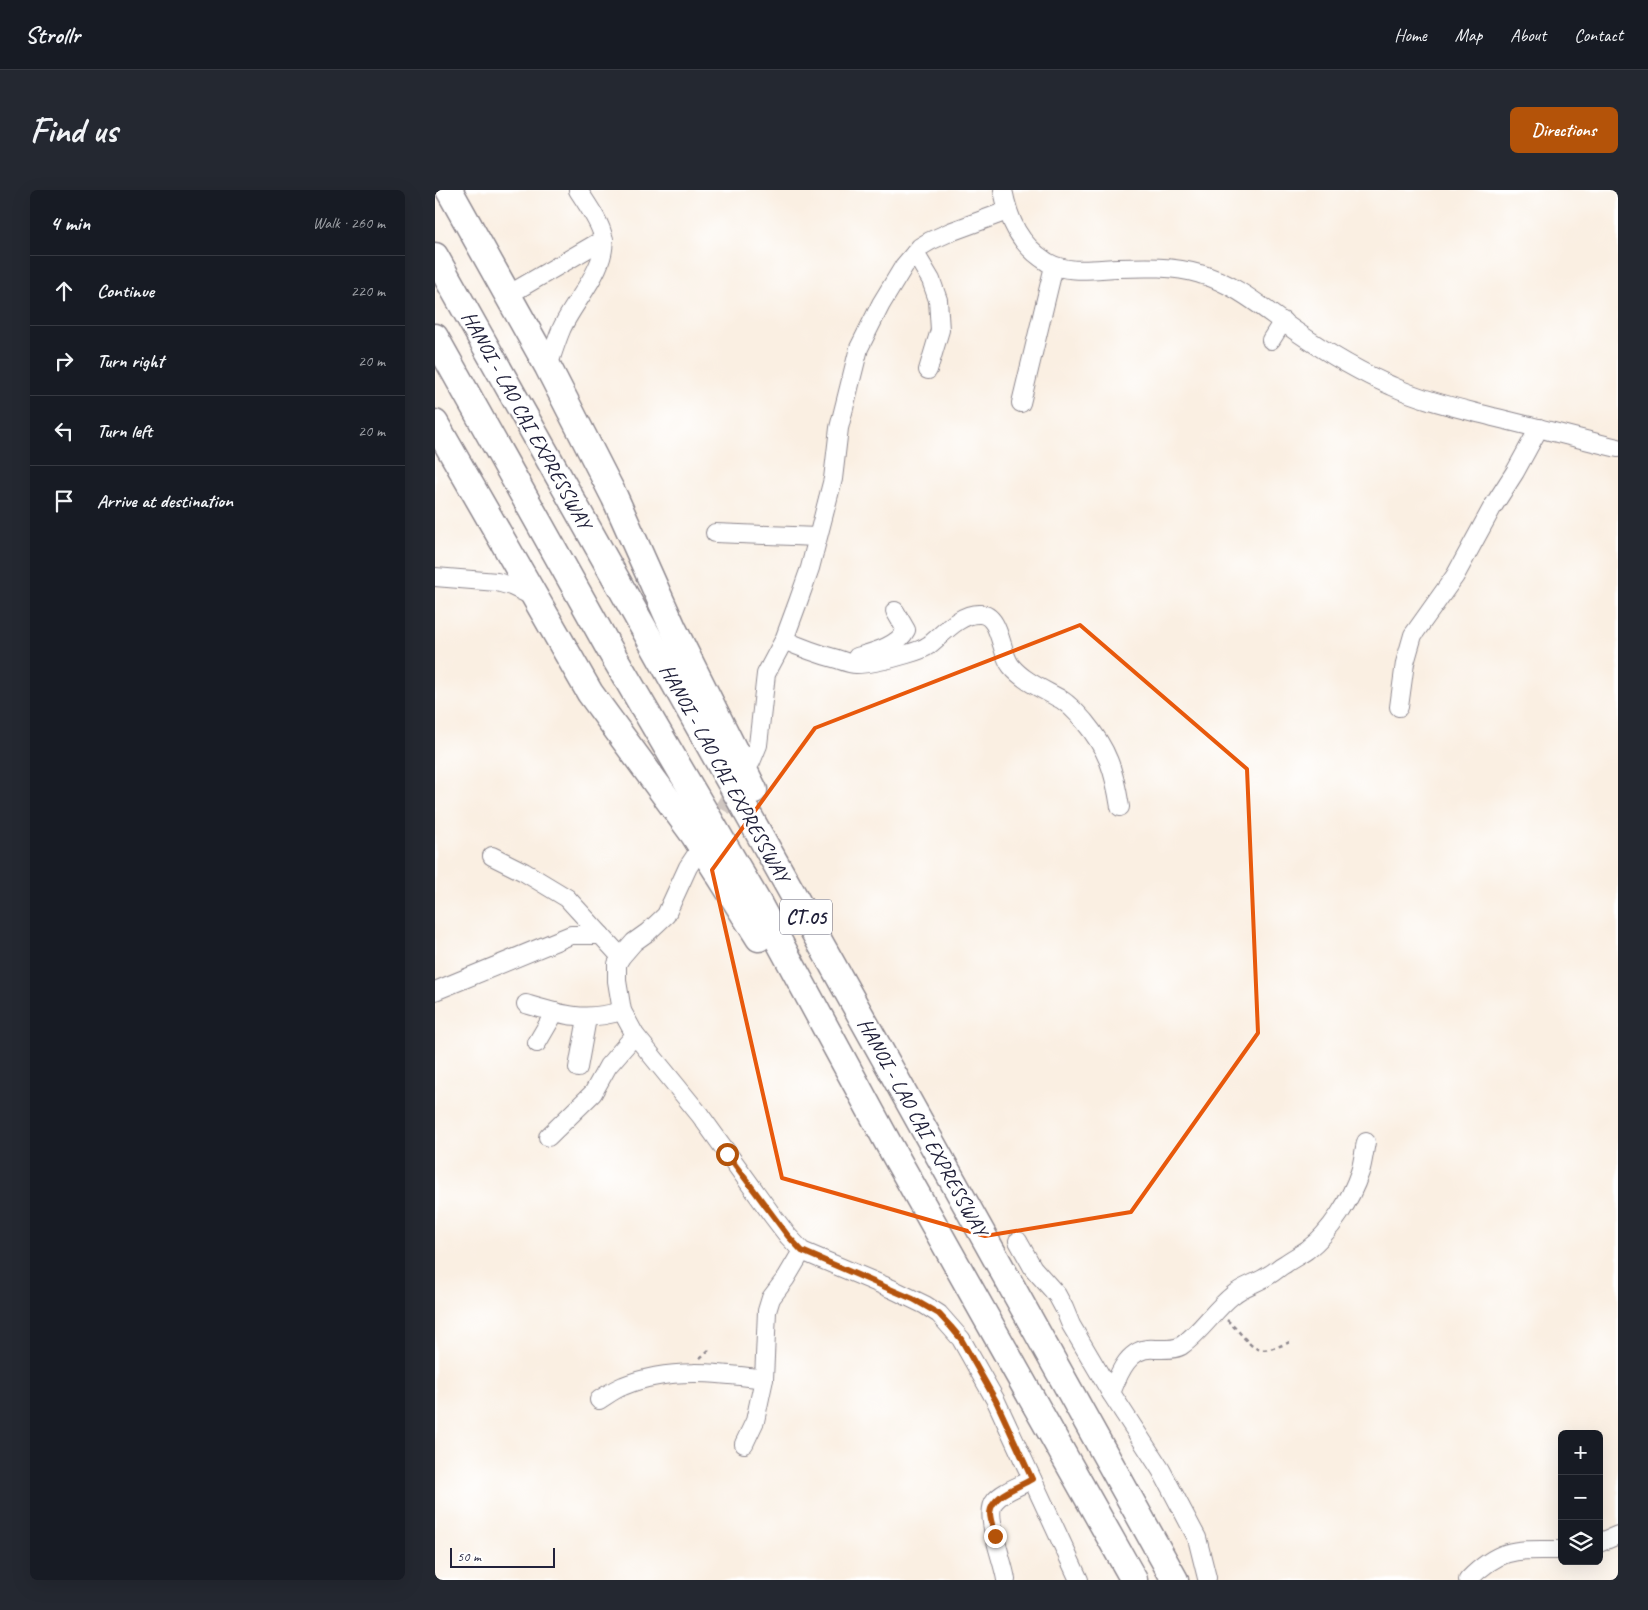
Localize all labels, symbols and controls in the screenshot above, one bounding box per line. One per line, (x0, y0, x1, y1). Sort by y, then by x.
text: Strollr (25, 20, 80, 50)
text: Home (1394, 24, 1427, 46)
text: Map (1455, 24, 1482, 46)
text: About (1510, 24, 1546, 46)
text: Contact (1574, 24, 1623, 46)
button: Directions (1510, 107, 1618, 153)
text: Find us (30, 108, 117, 153)
text: 4 min (50, 210, 90, 236)
text: Walk · 260 m (313, 213, 385, 233)
icon: ahead (50, 277, 78, 305)
text: Continue (97, 279, 154, 303)
text: 220 m (351, 281, 385, 301)
street label: HANOI - LAO CAI EXPRESSWAY (456, 306, 600, 537)
icon: right (50, 347, 78, 375)
text: Turn right (97, 349, 164, 373)
text: 20 m (358, 351, 385, 371)
icon: left (50, 417, 78, 445)
text: Turn left (97, 419, 152, 443)
text: 20 m (358, 421, 385, 441)
icon: arrive (50, 487, 78, 515)
text: Arrive at destination (97, 489, 233, 513)
street label: HANOI - LAO CAI EXPRESSWAY (654, 659, 798, 890)
road number: CT.05 (780, 900, 832, 934)
street label: HANOI - LAO CAI EXPRESSWAY (852, 1013, 996, 1244)
route start (716, 1143, 739, 1166)
map controls (1558, 1430, 1603, 1565)
button: + (1558, 1430, 1603, 1475)
button: − (1558, 1475, 1603, 1520)
button: layers (1558, 1520, 1603, 1565)
route end (984, 1525, 1007, 1548)
scale bar (450, 1545, 555, 1568)
text: 50 m (457, 1548, 481, 1565)

